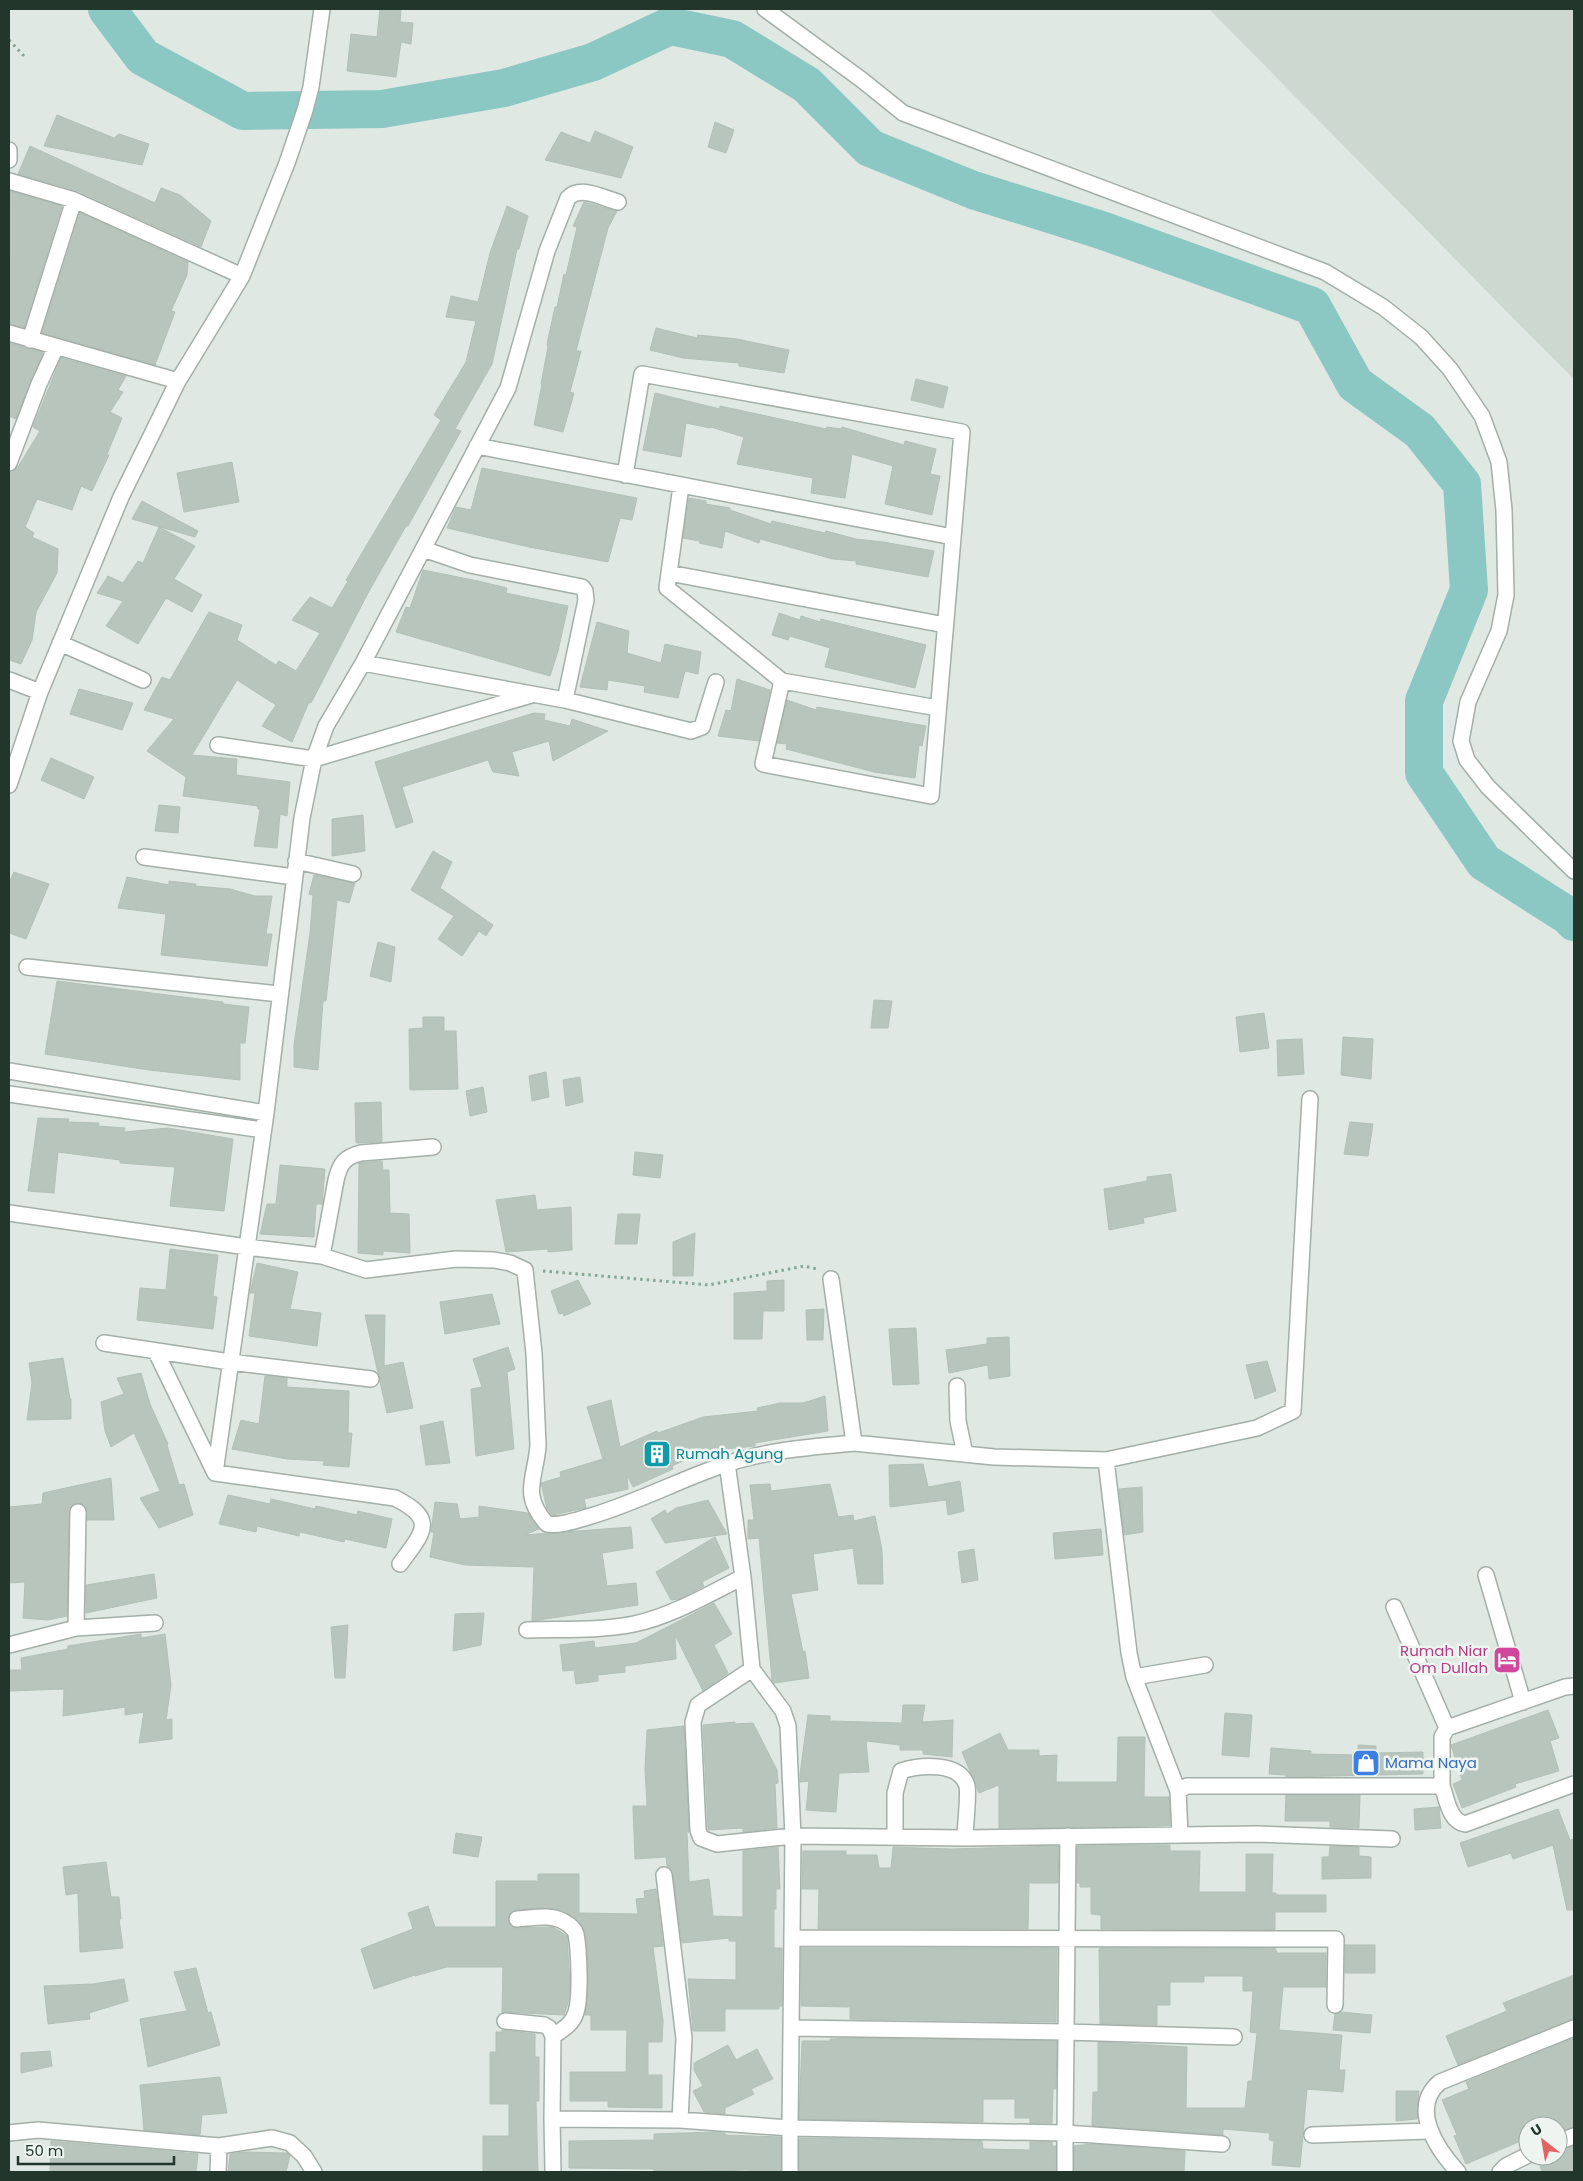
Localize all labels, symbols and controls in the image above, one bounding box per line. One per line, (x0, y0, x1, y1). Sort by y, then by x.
building icon: Rumah Agung (642, 1439, 672, 1469)
place label: Rumah Agung (676, 1443, 784, 1464)
place label: Rumah Niar Om Dullah (1400, 1640, 1488, 1678)
hotel icon: Rumah Niar Om Dullah (1492, 1645, 1522, 1675)
shop icon: Mama Naya (1351, 1748, 1381, 1778)
place label: Mama Naya (1385, 1752, 1477, 1773)
north arrow (1518, 2116, 1568, 2166)
text: U (1527, 2119, 1546, 2141)
scale bar (18, 2134, 174, 2166)
text: 50 m (25, 2140, 63, 2161)

